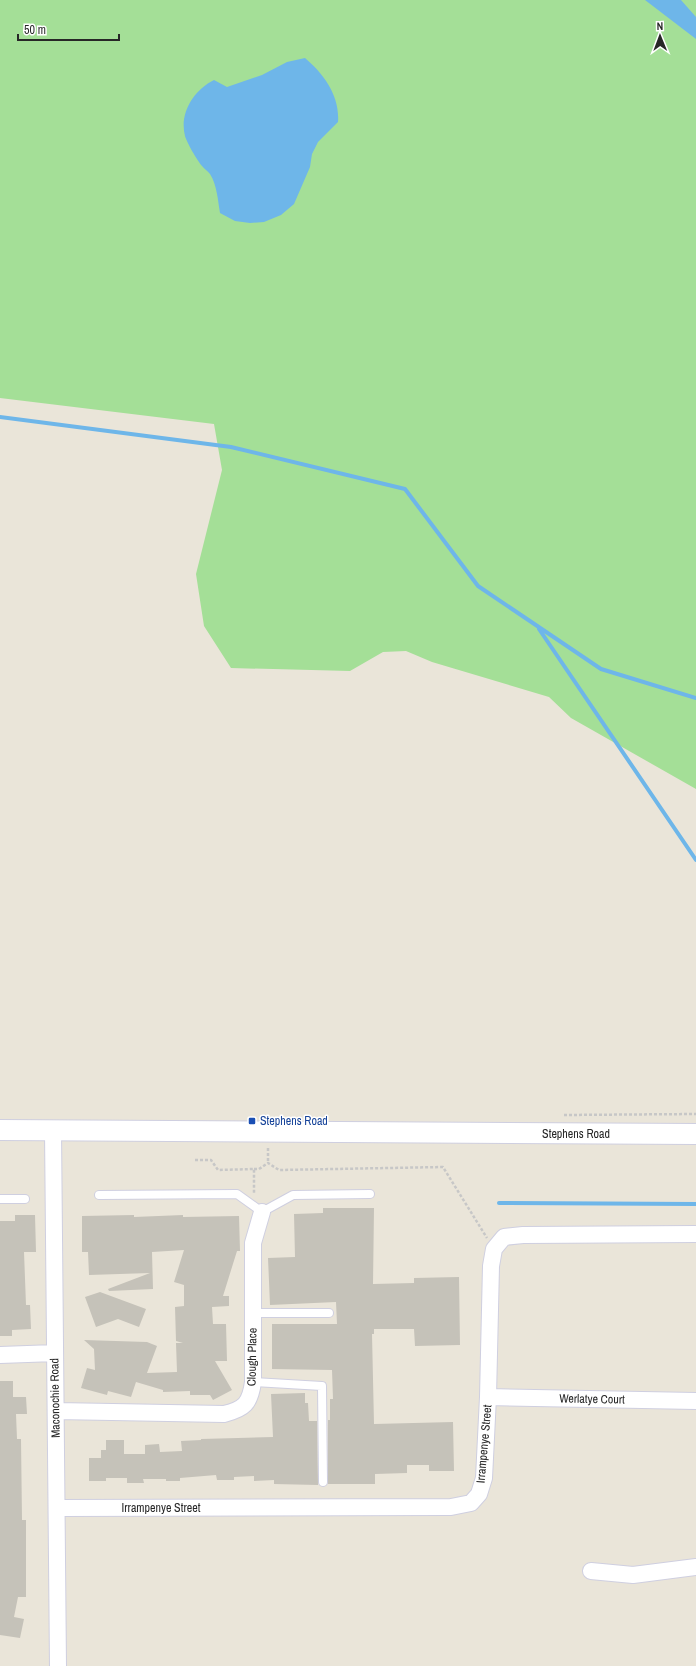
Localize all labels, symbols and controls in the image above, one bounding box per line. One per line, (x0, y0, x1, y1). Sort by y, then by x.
scale bar (18, 16, 119, 42)
north arrow (640, 16, 680, 56)
text: N (656, 19, 663, 33)
text: 50 m (24, 22, 46, 38)
place label: Stephens Road (260, 1113, 328, 1129)
marker: Stephens Road (247, 1116, 257, 1126)
street label: Stephens Road (542, 1126, 610, 1142)
street label: Clough Place (243, 1328, 261, 1386)
street label: Maconochie Road (46, 1358, 64, 1438)
street label: Werlatye Court (559, 1390, 625, 1408)
street label: Irrampenye Street (473, 1404, 495, 1484)
street label: Irrampenye Street (122, 1500, 201, 1516)

